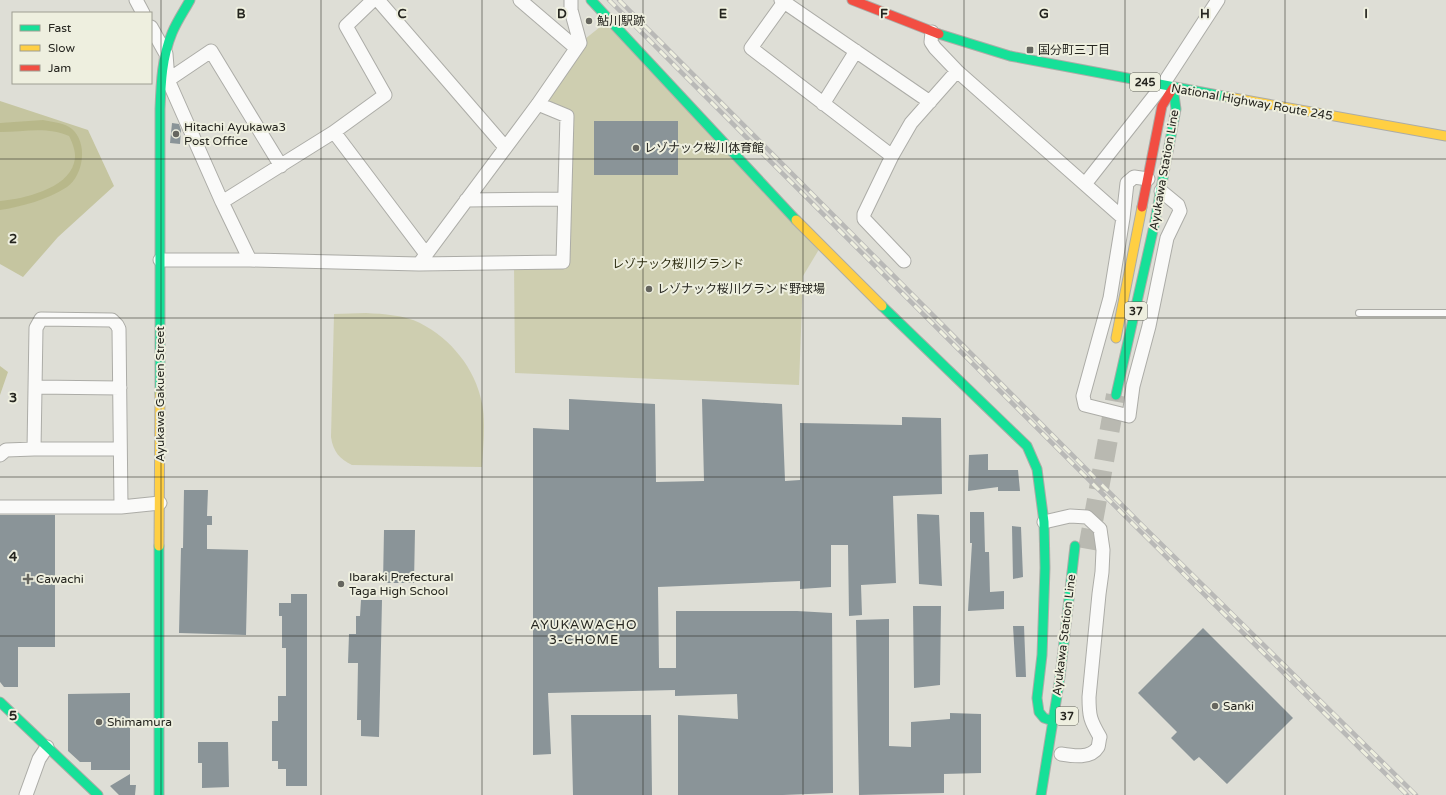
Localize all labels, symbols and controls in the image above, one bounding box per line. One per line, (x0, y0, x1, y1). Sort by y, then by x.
text: B (236, 6, 246, 22)
text: C (397, 6, 407, 22)
text: D (557, 6, 567, 22)
text: E (719, 6, 727, 22)
text: F (880, 6, 888, 22)
text: G (1039, 6, 1049, 22)
text: H (1200, 6, 1210, 22)
text: I (1364, 6, 1368, 22)
legend (12, 12, 152, 84)
place label: 鮎川駅跡 (597, 14, 645, 28)
marker: 鮎川駅跡 (584, 16, 594, 26)
text: Fast (48, 21, 72, 35)
text: Slow (48, 41, 75, 55)
place label: 国分町三丁目 (1038, 43, 1110, 57)
marker: 国分町三丁目 (1025, 45, 1035, 55)
text: Jam (48, 61, 71, 75)
road number: 245 (1130, 73, 1160, 91)
street label: National Highway Route 245 (1170, 81, 1334, 123)
street label: Ayukawa Station Line (1146, 108, 1182, 231)
place label: Hitachi Ayukawa3 Post Office (184, 120, 286, 148)
marker: Hitachi Ayukawa3 Post Office (171, 129, 181, 139)
place label: レゾナック桜川体育館 (644, 141, 764, 155)
marker: レゾナック桜川体育館 (631, 143, 641, 153)
text: 2 (9, 231, 17, 247)
park label: レゾナック桜川グランド (612, 257, 744, 271)
place label: レゾナック桜川グランド野球場 (657, 282, 825, 296)
marker: レゾナック桜川グランド野球場 (644, 284, 654, 294)
road number: 37 (1125, 302, 1147, 320)
street label: Ayukawa Gakuen Street (153, 326, 167, 462)
text: 3 (9, 390, 17, 406)
text: 4 (9, 549, 18, 565)
place label: Ibaraki Prefectural Taga High School (349, 570, 453, 598)
place label: Cawachi (36, 572, 84, 586)
street label: Ayukawa Station Line (1050, 573, 1078, 697)
marker: Cawachi (23, 574, 33, 584)
marker: Ibaraki Prefectural Taga High School (336, 579, 346, 589)
district label: AYUKAWACHO 3-CHOME (530, 617, 638, 648)
place label: Sanki (1223, 699, 1254, 713)
marker: Sanki (1210, 701, 1220, 711)
road number: 37 (1056, 707, 1078, 725)
text: 5 (9, 708, 17, 724)
place label: Shimamura (107, 715, 172, 729)
marker: Shimamura (94, 717, 104, 727)

